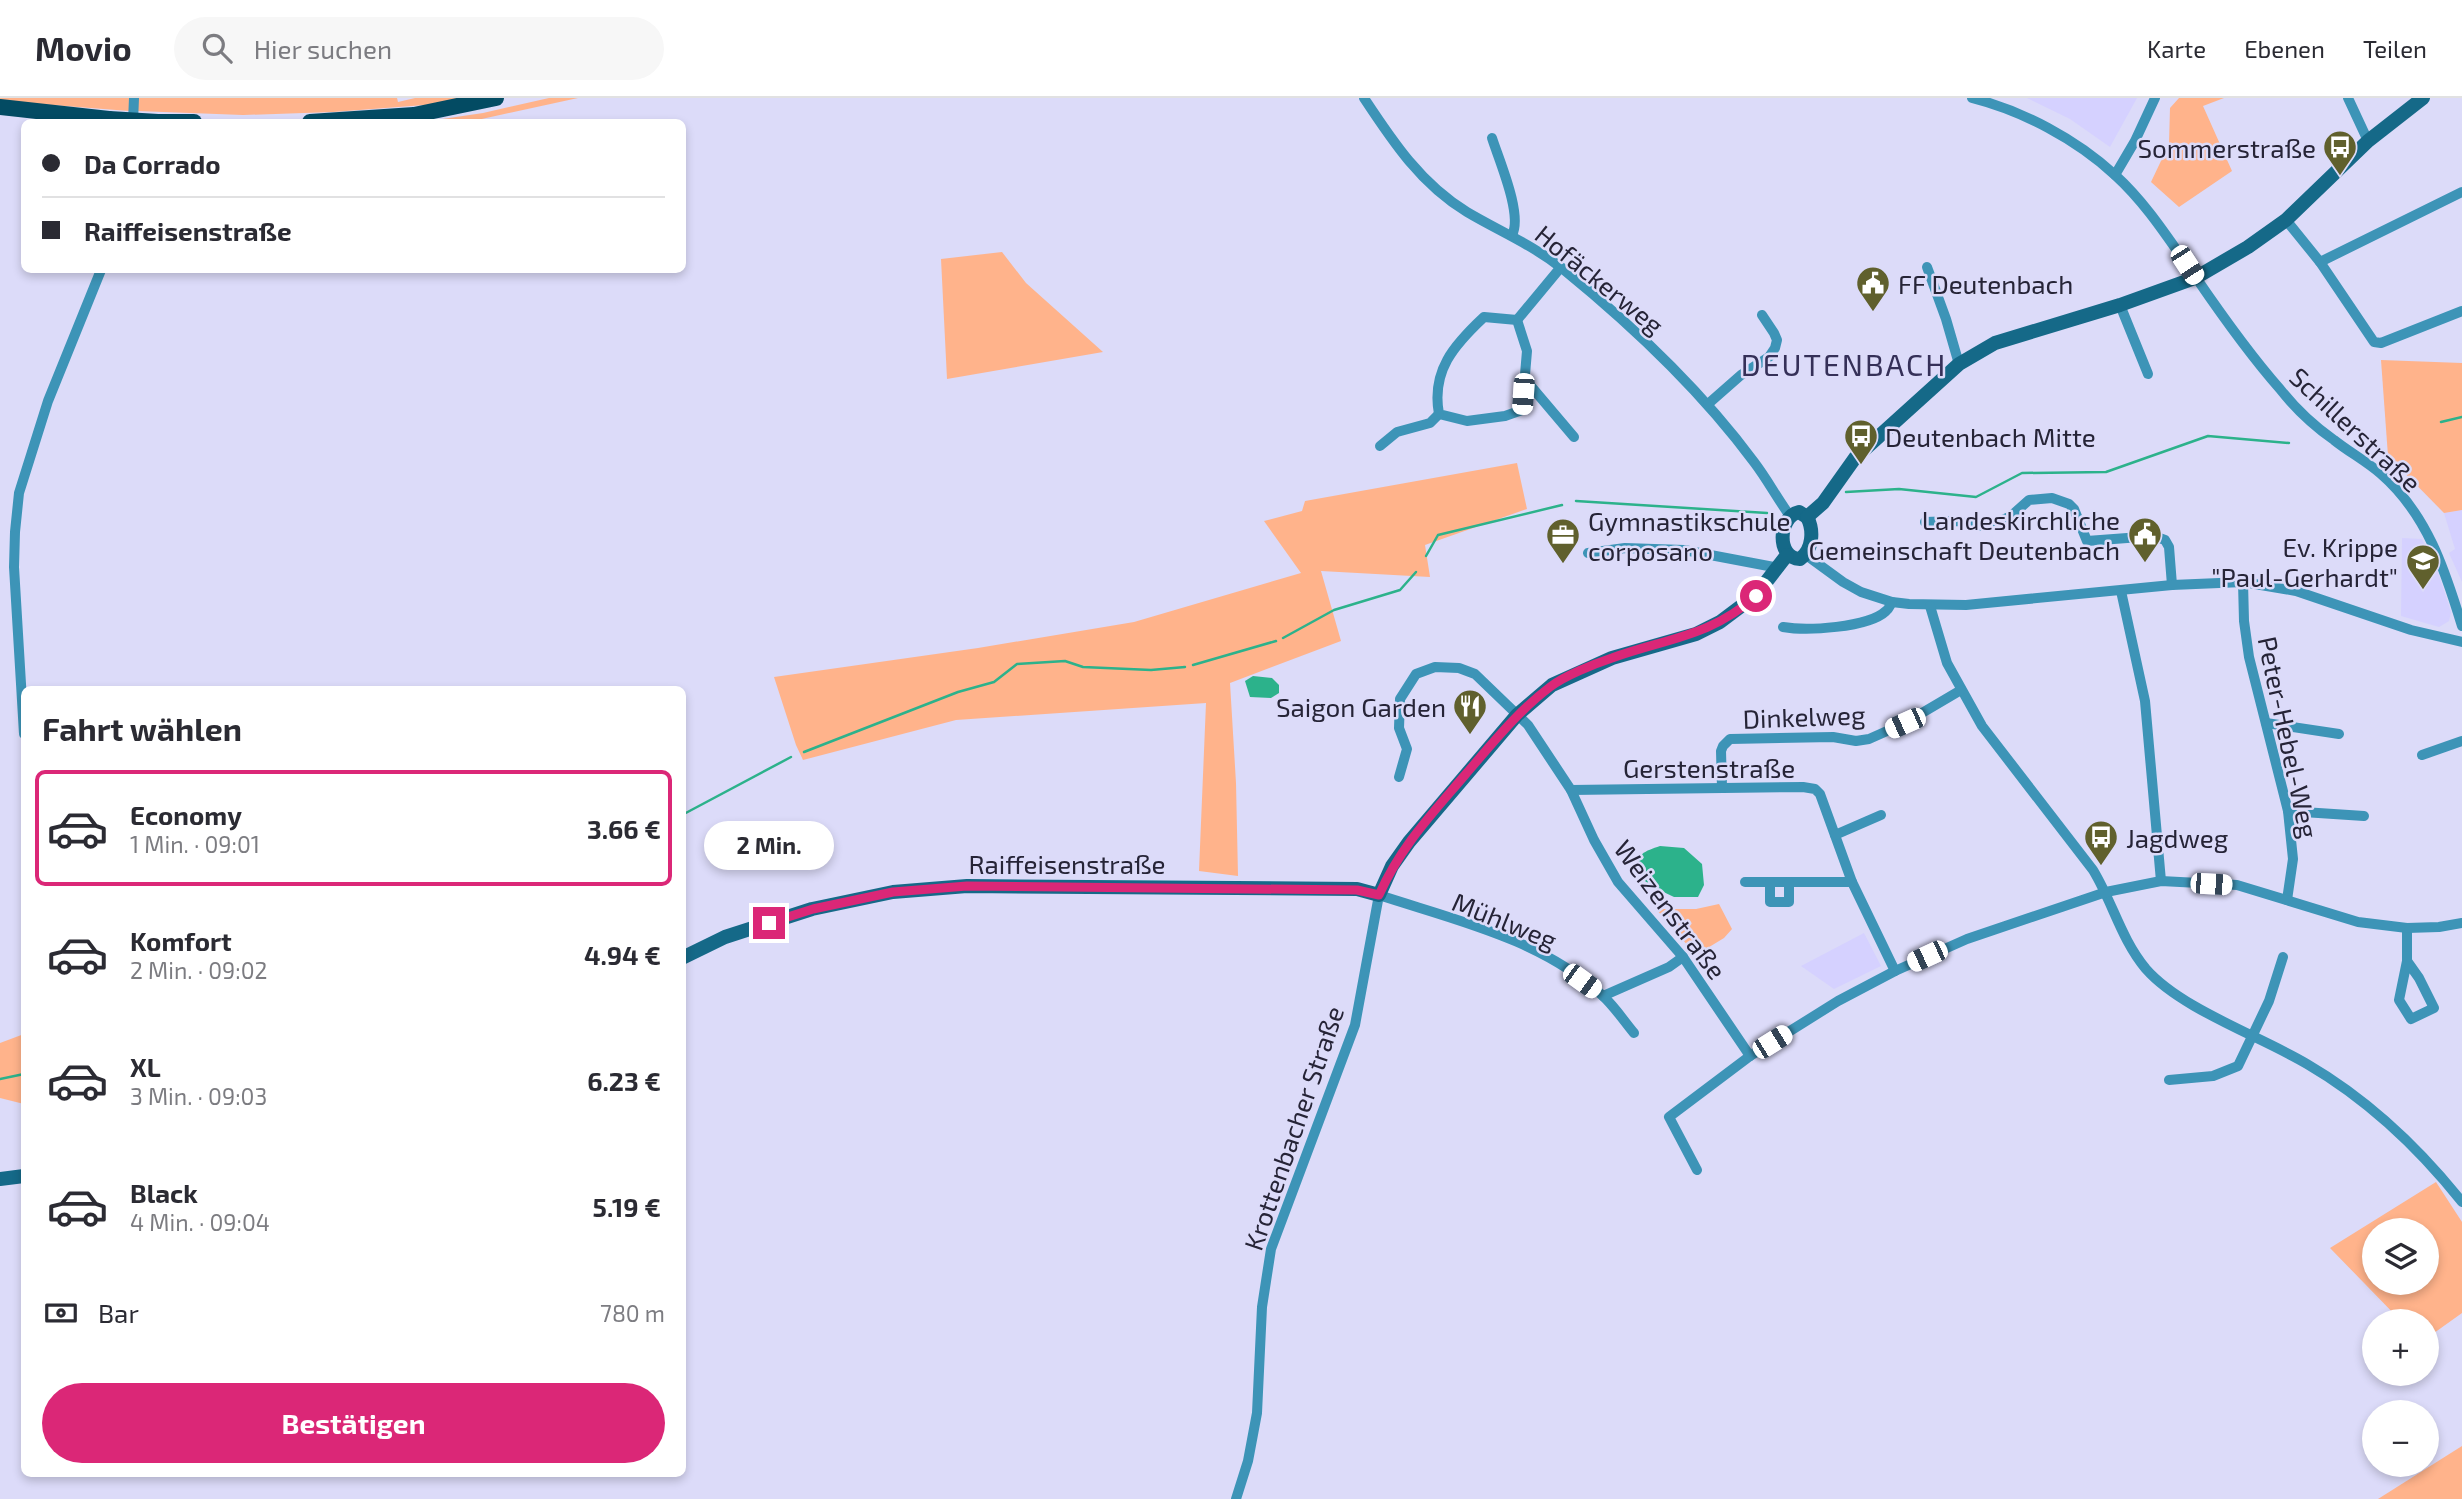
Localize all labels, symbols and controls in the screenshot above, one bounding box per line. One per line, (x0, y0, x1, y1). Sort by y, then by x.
search box (174, 17, 664, 80)
text: Movio (35, 28, 132, 68)
icon: search (198, 29, 236, 67)
text: Hier suchen (254, 33, 392, 64)
text: Karte (2147, 34, 2206, 63)
text: Ebenen (2244, 34, 2325, 63)
text: Teilen (2363, 34, 2427, 63)
bus stop icon: Sommerstraße (2321, 128, 2359, 177)
place label: Sommerstraße (2137, 132, 2316, 163)
text: Da Corrado (84, 148, 221, 179)
text: Raiffeisenstraße (84, 215, 292, 246)
street label: Hofäckerweg (1530, 218, 1670, 340)
car (2167, 242, 2208, 288)
public building icon: FF Deutenbach (1854, 264, 1892, 313)
place label: FF Deutenbach (1898, 268, 2073, 299)
district label: DEUTENBACH (1741, 346, 1947, 382)
street label: Schillerstraße (2284, 360, 2428, 498)
car (1512, 372, 1535, 416)
bus stop icon: Deutenbach Mitte (1842, 417, 1880, 466)
place label: Deutenbach Mitte (1885, 421, 2096, 452)
place label: Landeskirchliche Gemeinschaft Deutenbach (1809, 504, 2120, 565)
place label: Gymnastikschule corposano (1588, 505, 1791, 566)
public building icon: Landeskirchliche Gemeinschaft Deutenbach (2126, 515, 2164, 564)
office icon: Gymnastikschule corposano (1544, 516, 1582, 565)
place label: Ev. Krippe "Paul-Gerhardt" (2211, 531, 2398, 592)
school or university icon: Ev. Krippe "Paul-Gerhardt" (2404, 542, 2442, 591)
route start (1740, 580, 1772, 612)
street label: Peter-Hebel-Weg (2252, 633, 2326, 841)
restaurant icon: Saigon Garden (1451, 687, 1489, 736)
place label: Saigon Garden (1276, 691, 1446, 722)
street label: Dinkelweg (1742, 698, 1866, 734)
car (1882, 705, 1929, 741)
text: Fahrt wählen (42, 709, 242, 747)
street label: Gerstenstraße (1623, 752, 1795, 783)
icon: car (46, 797, 109, 860)
text: Economy (130, 799, 242, 830)
text: 3.66 € (587, 813, 661, 844)
bus stop icon: Jagdweg (2082, 818, 2120, 867)
callout: 2 Min. (704, 822, 834, 870)
place label: Jagdweg (2126, 822, 2228, 853)
text: 1 Min. · 09:01 (130, 830, 260, 858)
text: 2 Min. (736, 831, 802, 859)
street label: Weizenstraße (1609, 833, 1733, 985)
street label: Raiffeisenstraße (968, 848, 1166, 879)
car (2190, 872, 2233, 896)
street label: Mühlweg (1448, 885, 1562, 955)
route end (753, 907, 785, 939)
icon: car (46, 923, 109, 986)
text: Komfort (130, 925, 232, 956)
car (1904, 938, 1951, 974)
text: 4.94 € (584, 939, 661, 970)
text: 2 Min. · 09:02 (130, 956, 268, 984)
car (1559, 960, 1606, 1002)
street label: Krottenbacher Straße (1237, 1002, 1349, 1254)
car (1749, 1022, 1796, 1062)
icon: car (46, 1049, 109, 1112)
text: XL (130, 1051, 161, 1082)
text: 6.23 € (587, 1065, 661, 1096)
text: 3 Min. · 09:03 (130, 1082, 267, 1110)
icon: car (46, 1175, 109, 1238)
text: Black (130, 1177, 198, 1208)
text: 5.19 € (593, 1191, 661, 1222)
text: 4 Min. · 09:04 (130, 1208, 270, 1236)
map controls (2362, 1218, 2439, 1477)
button: layers (2362, 1218, 2439, 1295)
icon: cash (42, 1294, 80, 1332)
text: Bar (98, 1297, 139, 1328)
text: 780 m (600, 1299, 665, 1327)
button: + (2362, 1309, 2439, 1386)
button: Bestätigen (42, 1383, 665, 1463)
button: − (2362, 1400, 2439, 1477)

